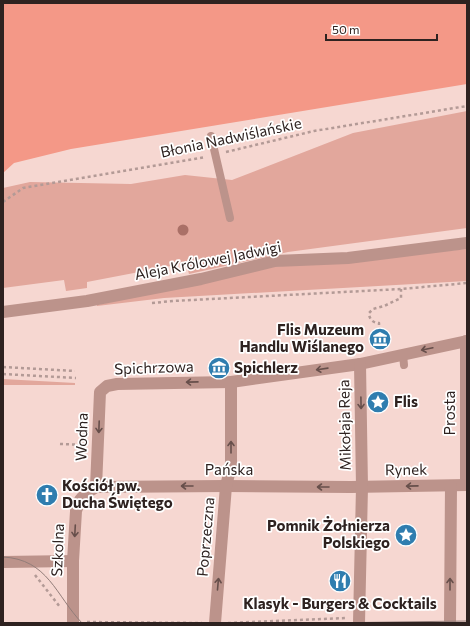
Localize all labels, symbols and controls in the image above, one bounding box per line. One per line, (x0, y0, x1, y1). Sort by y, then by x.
scale bar (326, 16, 437, 42)
text: 50 m (332, 22, 360, 36)
street label: Błonia Nadwiślańskie (159, 113, 303, 161)
street label: Aleja Królowej Jadwigi (133, 237, 283, 283)
place label: Flis Muzeum Handlu Wiślanego (239, 320, 364, 355)
museum icon: Flis Muzeum Handlu Wiślanego (367, 326, 393, 352)
one-way arrow (421, 346, 434, 354)
museum icon: Spichlerz (206, 355, 232, 381)
street label: Spichrzowa (114, 357, 194, 377)
place label: Spichlerz (234, 358, 298, 376)
one-way arrow (316, 365, 329, 373)
one-way arrow (186, 379, 199, 386)
street label: Mikołaja Reja (334, 379, 354, 471)
place icon: Flis (365, 389, 391, 415)
street label: Prosta (440, 391, 458, 435)
place label: Flis (394, 392, 418, 410)
one-way arrow (357, 396, 365, 409)
street label: Wodna (71, 413, 91, 461)
one-way arrow (95, 420, 103, 433)
one-way arrow (227, 441, 235, 454)
street label: Pańska (205, 460, 253, 478)
street label: Rynek (385, 460, 427, 478)
place label: Kościół pw. Ducha Świętego (62, 476, 173, 511)
church icon: Kościół pw. Ducha Świętego (34, 482, 60, 508)
one-way arrow (181, 482, 194, 490)
one-way arrow (406, 482, 419, 490)
one-way arrow (317, 483, 330, 490)
street label: Poprzeczna (193, 496, 217, 577)
place label: Pomnik Żołnierza Polskiego (267, 516, 390, 551)
place icon: Pomnik Żołnierza Polskiego (393, 522, 419, 548)
street label: Szkolna (47, 523, 67, 577)
one-way arrow (71, 524, 79, 537)
restaurant icon: Klasyk - Burgers & Cocktails (327, 568, 353, 594)
one-way arrow (214, 578, 221, 591)
one-way arrow (446, 578, 454, 591)
place label: Klasyk - Burgers & Cocktails (243, 594, 437, 612)

